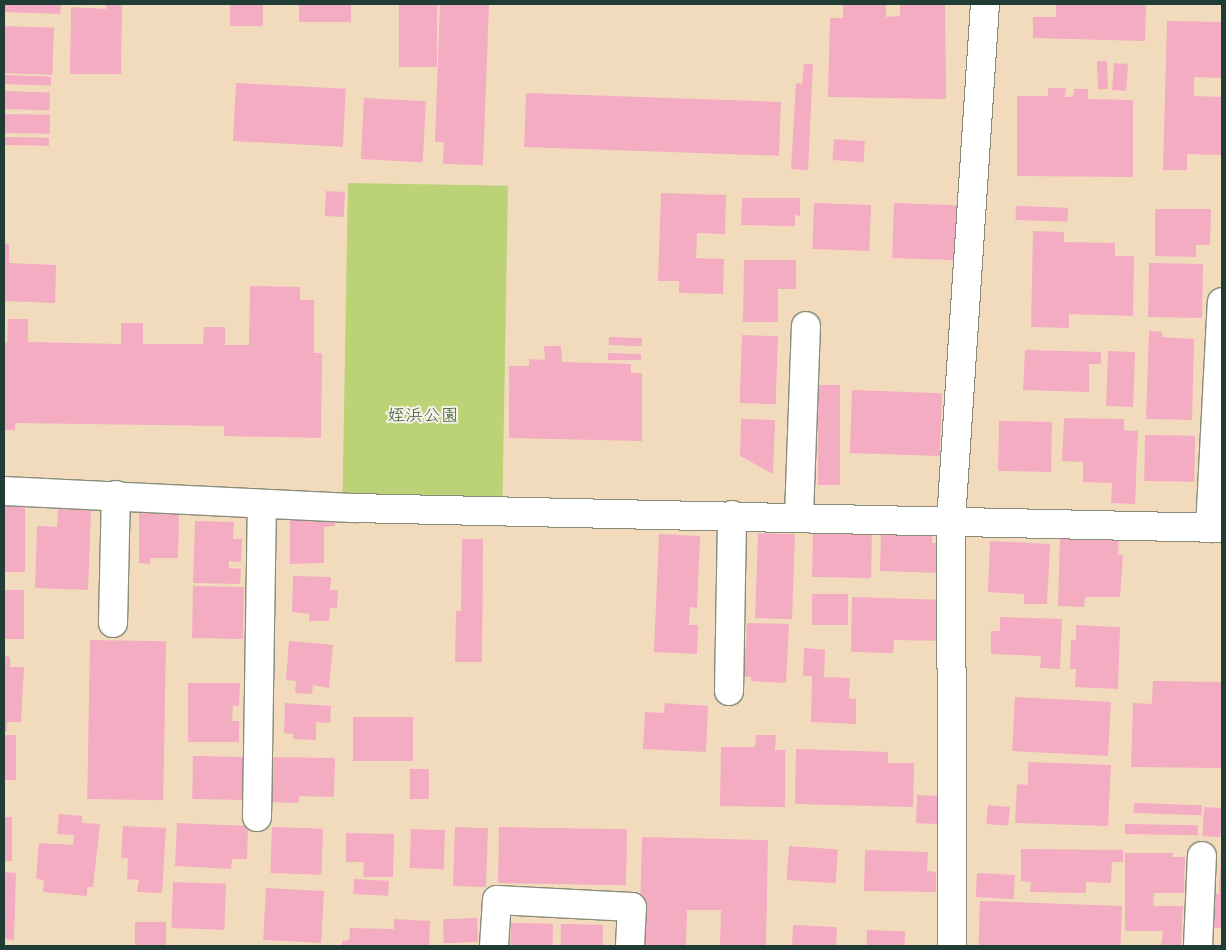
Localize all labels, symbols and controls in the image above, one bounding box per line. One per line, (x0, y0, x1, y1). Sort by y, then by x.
park label: 姪浜公園 (387, 403, 459, 425)

